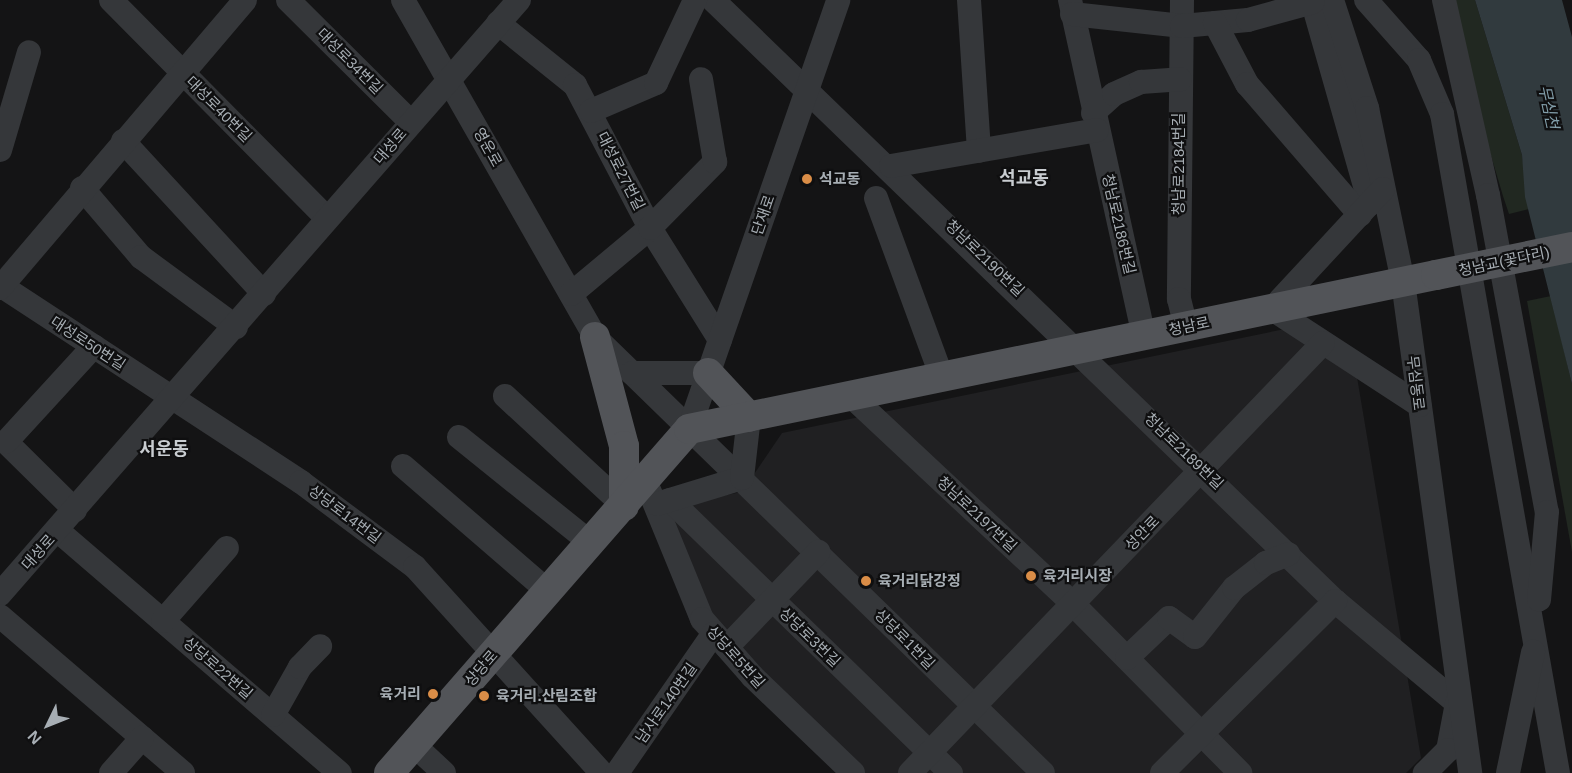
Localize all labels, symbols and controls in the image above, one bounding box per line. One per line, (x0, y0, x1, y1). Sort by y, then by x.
street label: 대성로34번길 (313, 24, 387, 98)
street label: 대성로40번길 (182, 72, 256, 146)
water label: 무심천 (1534, 83, 1562, 131)
street label: 청남로2184번길 (1170, 113, 1188, 215)
street label: 대성로 (370, 124, 410, 168)
street label: 영운로 (470, 125, 506, 169)
street label: 대성로27번길 (594, 129, 648, 213)
district label: 석교동 (999, 167, 1049, 189)
place label: 석교동 (819, 170, 860, 188)
marker: 석교동 (800, 172, 814, 186)
street label: 청남로2186번길 (1099, 172, 1139, 276)
street label: 단재로 (748, 192, 778, 238)
street label: 청남로2190번길 (942, 216, 1028, 300)
street label: 청남교(꽃다리) (1457, 243, 1551, 279)
street label: 대성로50번길 (47, 312, 129, 374)
street label: 청남로 (1167, 313, 1211, 339)
street label: 무심동로 (1404, 355, 1428, 411)
street label: 청남로2189번길 (1141, 409, 1227, 493)
district label: 서운동 (139, 438, 189, 460)
street label: 청남로2197번길 (933, 473, 1021, 555)
street label: 상당로14번길 (305, 481, 385, 547)
street label: 성안로 (1121, 512, 1163, 554)
street label: 대성로 (17, 531, 59, 573)
place label: 육거리시장 (1043, 567, 1112, 585)
marker: 육거리시장 (1024, 569, 1038, 583)
place label: 육거리닭강정 (878, 572, 961, 590)
marker: 육거리닭강정 (859, 574, 873, 588)
street label: 상당로3번길 (776, 604, 844, 670)
street label: 상당로1번길 (871, 605, 939, 673)
street label: 상당로5번길 (703, 622, 769, 692)
street label: 상당로22번길 (180, 633, 256, 703)
street label: 상당로 (461, 646, 501, 690)
street label: 남사로140번길 (632, 659, 700, 747)
place label: 육거리 (380, 685, 421, 703)
marker: 육거리 (426, 687, 440, 701)
place label: 육거리.산림조합 (496, 687, 597, 705)
marker: 육거리.산림조합 (477, 689, 491, 703)
north arrow (18, 695, 78, 755)
text: N (24, 728, 45, 748)

